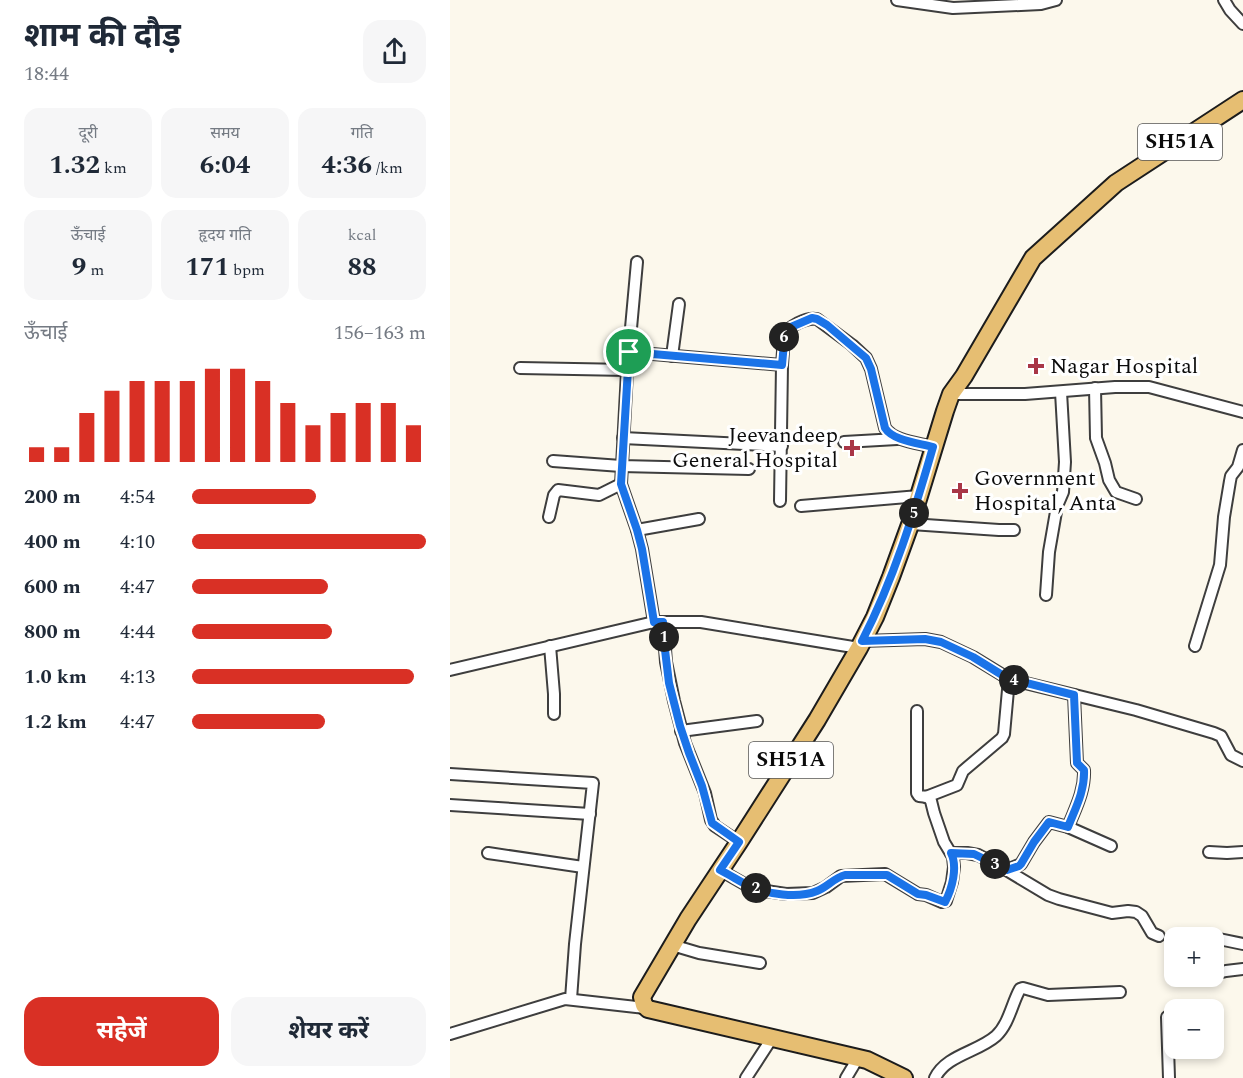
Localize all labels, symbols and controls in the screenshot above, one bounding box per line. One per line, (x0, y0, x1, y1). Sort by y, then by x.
text: शाम की दौड़ (24, 11, 181, 61)
button: share (363, 20, 426, 83)
text: 18:44 (24, 59, 69, 89)
text: दूरी (78, 121, 98, 145)
text: समय (210, 121, 240, 145)
text: गति (351, 121, 373, 145)
road number: SH51A (1138, 124, 1222, 160)
text: 1.32 (49, 145, 100, 185)
text: 6:04 (200, 145, 250, 185)
text: 4:36 (321, 145, 372, 185)
text: km (100, 156, 127, 180)
text: /km (372, 156, 403, 180)
text: ऊँचाई (71, 223, 105, 247)
text: हृदय गति (199, 223, 251, 247)
text: kcal (348, 223, 376, 247)
text: 9 (72, 247, 86, 287)
text: 171 (185, 247, 229, 287)
text: 88 (347, 247, 377, 287)
text: m (86, 258, 104, 282)
text: bpm (229, 258, 265, 282)
text: ऊँचाई (24, 318, 67, 348)
text: 156–163 m (334, 318, 426, 348)
pin: 6 (769, 322, 799, 352)
text: 6 (780, 325, 788, 349)
pin (603, 326, 654, 377)
icon: arrive (612, 335, 645, 368)
place label: Nagar Hospital (1050, 350, 1198, 383)
marker: Nagar Hospital (1027, 357, 1045, 375)
place label: Jeevandeep General Hospital (672, 419, 838, 477)
marker: Jeevandeep General Hospital (843, 439, 861, 457)
place label: Government Hospital, Anta (974, 462, 1117, 520)
text: 200 m (24, 482, 81, 512)
text: 4:54 (120, 482, 155, 512)
marker: Government Hospital, Anta (951, 482, 969, 500)
pin: 5 (899, 498, 929, 528)
text: 5 (910, 501, 918, 525)
text: 400 m (24, 527, 81, 557)
text: 4:10 (120, 527, 155, 557)
text: 600 m (24, 572, 81, 602)
text: 4:47 (120, 572, 155, 602)
text: 800 m (24, 617, 81, 647)
text: 4:44 (120, 617, 155, 647)
pin: 1 (649, 622, 679, 652)
text: 1 (660, 625, 668, 649)
text: 1.0 km (24, 662, 87, 692)
text: 4:13 (120, 662, 155, 692)
pin: 4 (999, 665, 1029, 695)
text: 4 (1010, 668, 1018, 692)
text: 1.2 km (24, 707, 87, 737)
text: 4:47 (120, 707, 155, 737)
road number: SH51A (749, 742, 833, 778)
pin: 3 (980, 849, 1010, 879)
text: 3 (991, 852, 999, 876)
pin: 2 (741, 873, 771, 903)
text: 2 (752, 876, 760, 900)
map controls (1164, 927, 1224, 1059)
button: + (1164, 927, 1224, 987)
button: सहेजें (24, 997, 219, 1066)
button: शेयर करें (231, 997, 426, 1066)
button: − (1164, 999, 1224, 1059)

